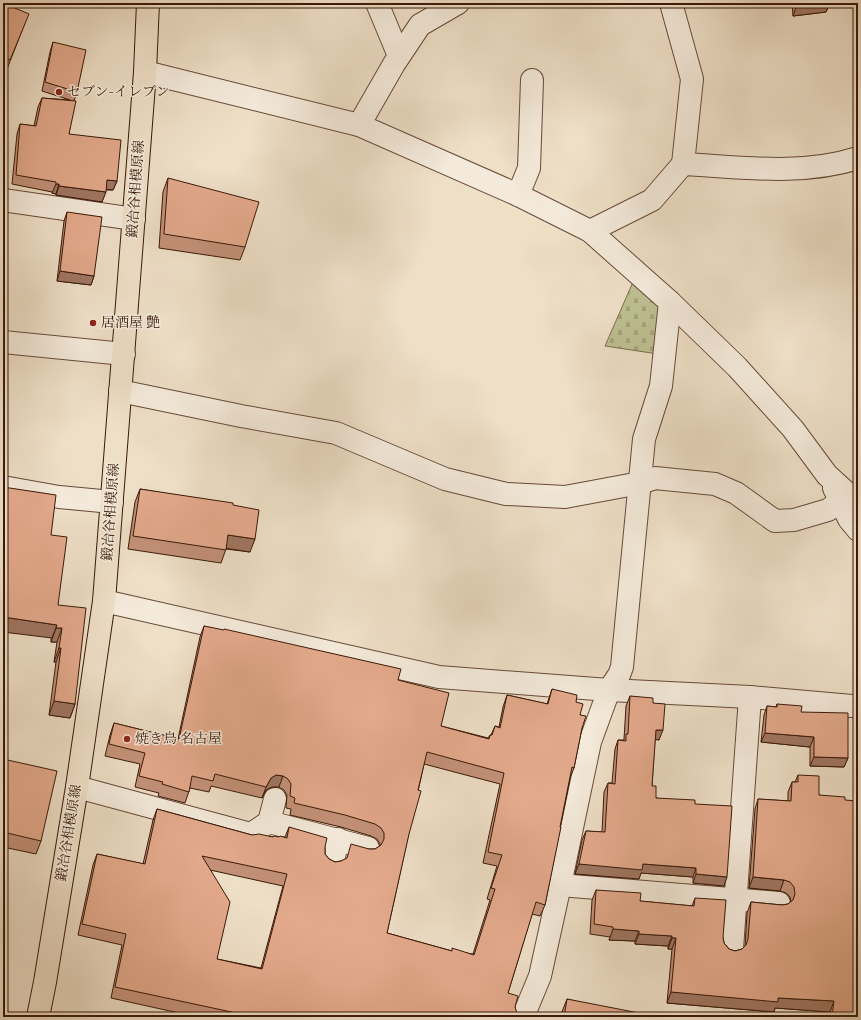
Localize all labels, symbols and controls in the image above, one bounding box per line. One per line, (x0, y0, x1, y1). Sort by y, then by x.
place label: セブン-イレブン (67, 83, 169, 101)
marker: セブン-イレブン (54, 87, 64, 97)
street label: 鍛冶谷相模原線 (124, 139, 148, 240)
place label: 居酒屋 艶 (101, 314, 160, 332)
marker: 居酒屋 艶 (88, 318, 98, 328)
street label: 鍛冶谷相模原線 (99, 462, 123, 563)
place label: 焼き鳥 名古屋 (135, 730, 222, 748)
marker: 焼き鳥 名古屋 (122, 734, 132, 744)
street label: 鍛冶谷相模原線 (52, 783, 86, 884)

